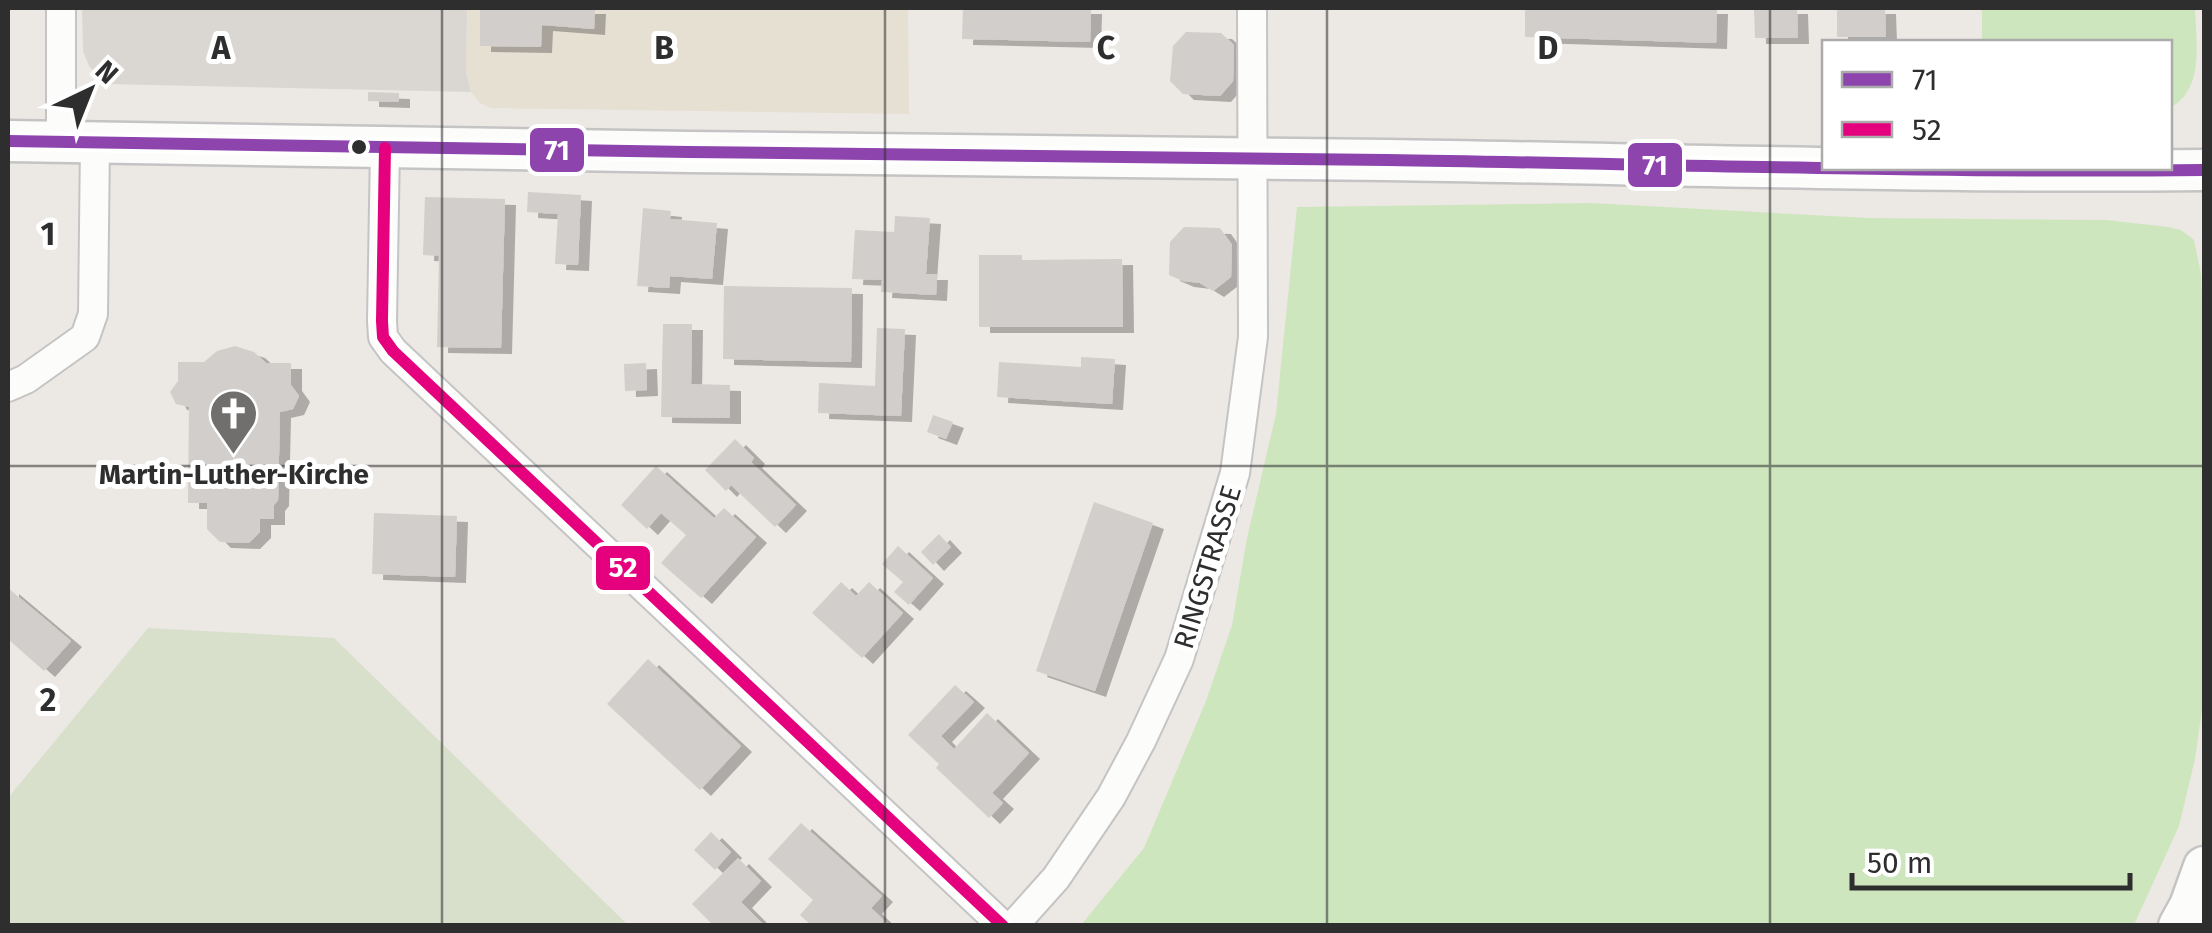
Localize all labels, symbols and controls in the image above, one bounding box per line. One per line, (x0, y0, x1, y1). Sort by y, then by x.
text: A (211, 29, 232, 67)
text: B (654, 29, 674, 67)
text: C (1097, 29, 1116, 67)
text: D (1538, 29, 1558, 67)
north arrow (40, 40, 140, 140)
legend (1822, 40, 2172, 170)
text: N (89, 54, 125, 90)
text: 71 (1912, 62, 1938, 98)
text: 52 (1912, 112, 1942, 148)
line badge: 71 (528, 126, 586, 174)
text: 71 (544, 134, 570, 167)
unlabelled marker (349, 137, 369, 157)
line badge: 71 (1626, 141, 1684, 189)
text: 71 (1642, 149, 1668, 182)
text: 1 (41, 215, 55, 253)
church icon: Martin-Luther-Kirche (208, 388, 260, 456)
place label: Martin-Luther-Kirche (99, 458, 369, 491)
street label: RINGSTRASSE (1167, 481, 1248, 653)
line badge: 52 (594, 544, 652, 592)
text: 52 (608, 551, 638, 584)
text: 2 (40, 681, 56, 719)
scale bar (1852, 828, 2130, 890)
text: 50 m (1867, 845, 1932, 881)

